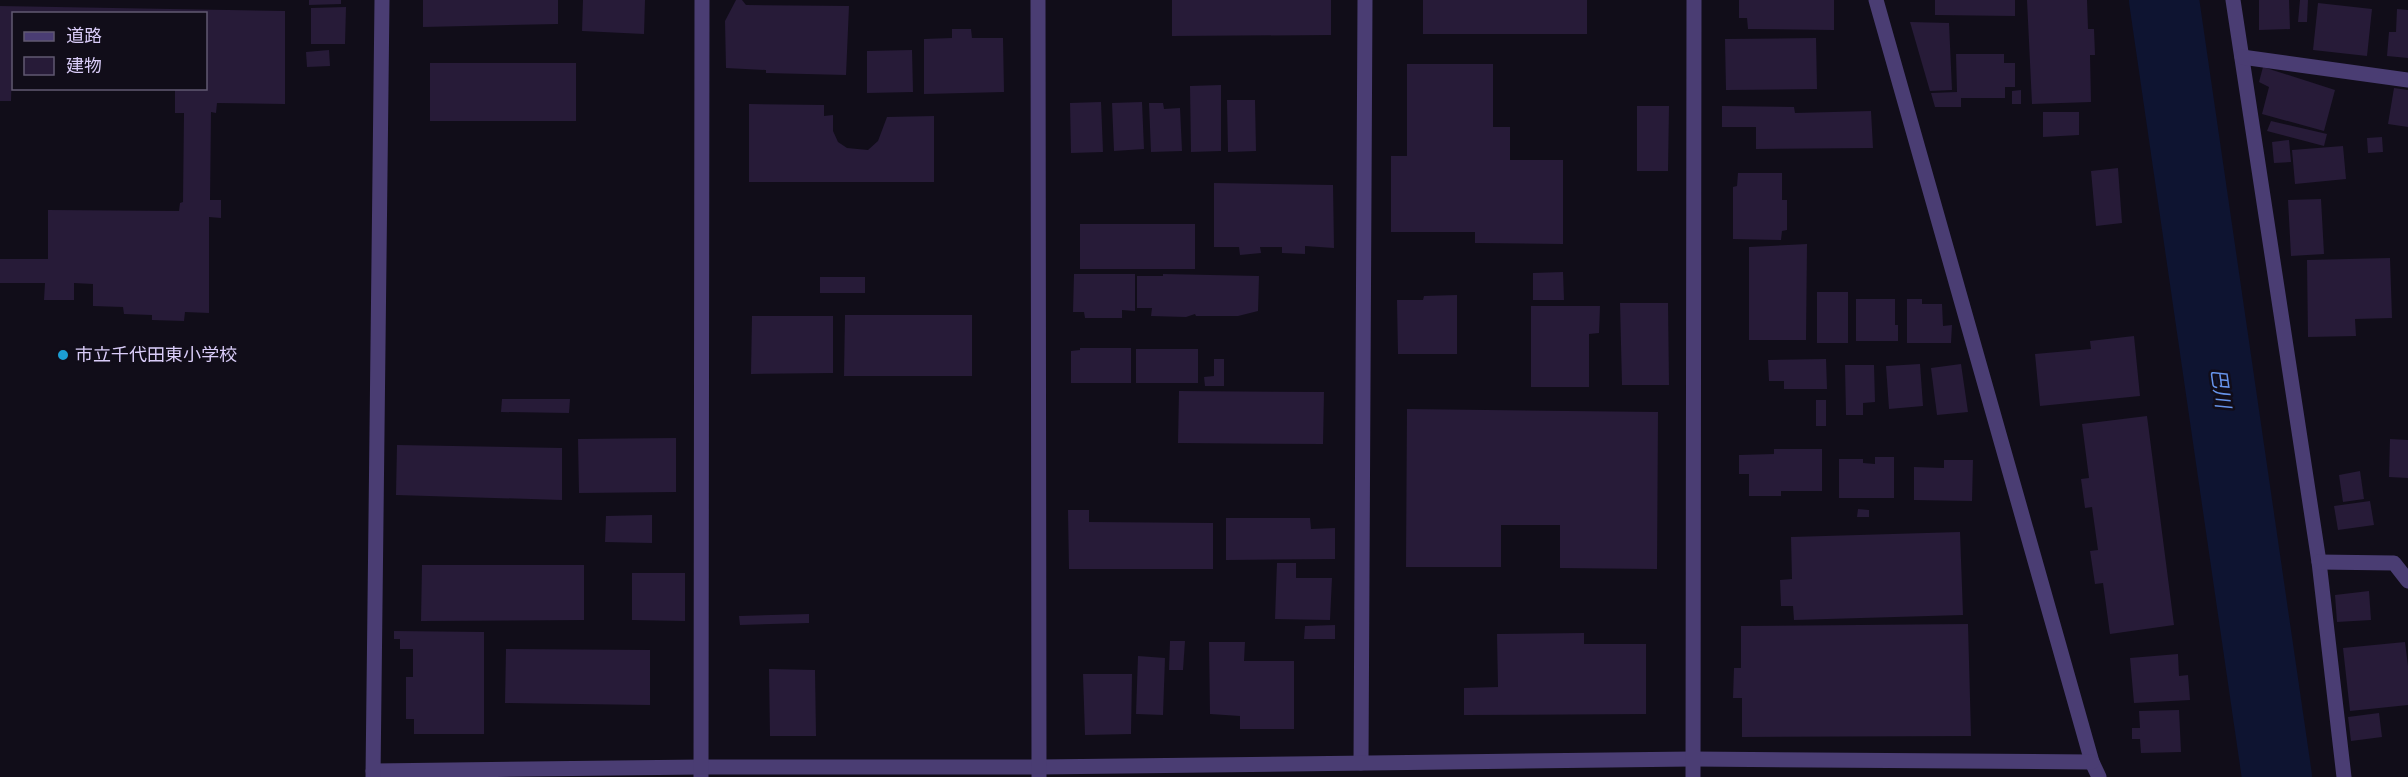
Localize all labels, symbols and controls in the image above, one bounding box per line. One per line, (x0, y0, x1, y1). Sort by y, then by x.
legend (12, 12, 207, 90)
text: 道路 (66, 22, 102, 49)
text: 建物 (66, 52, 102, 79)
place label: 市立千代田東小学校 (75, 341, 237, 368)
marker: 市立千代田東小学校 (56, 348, 70, 362)
water label: 巴川 (2203, 366, 2240, 412)

